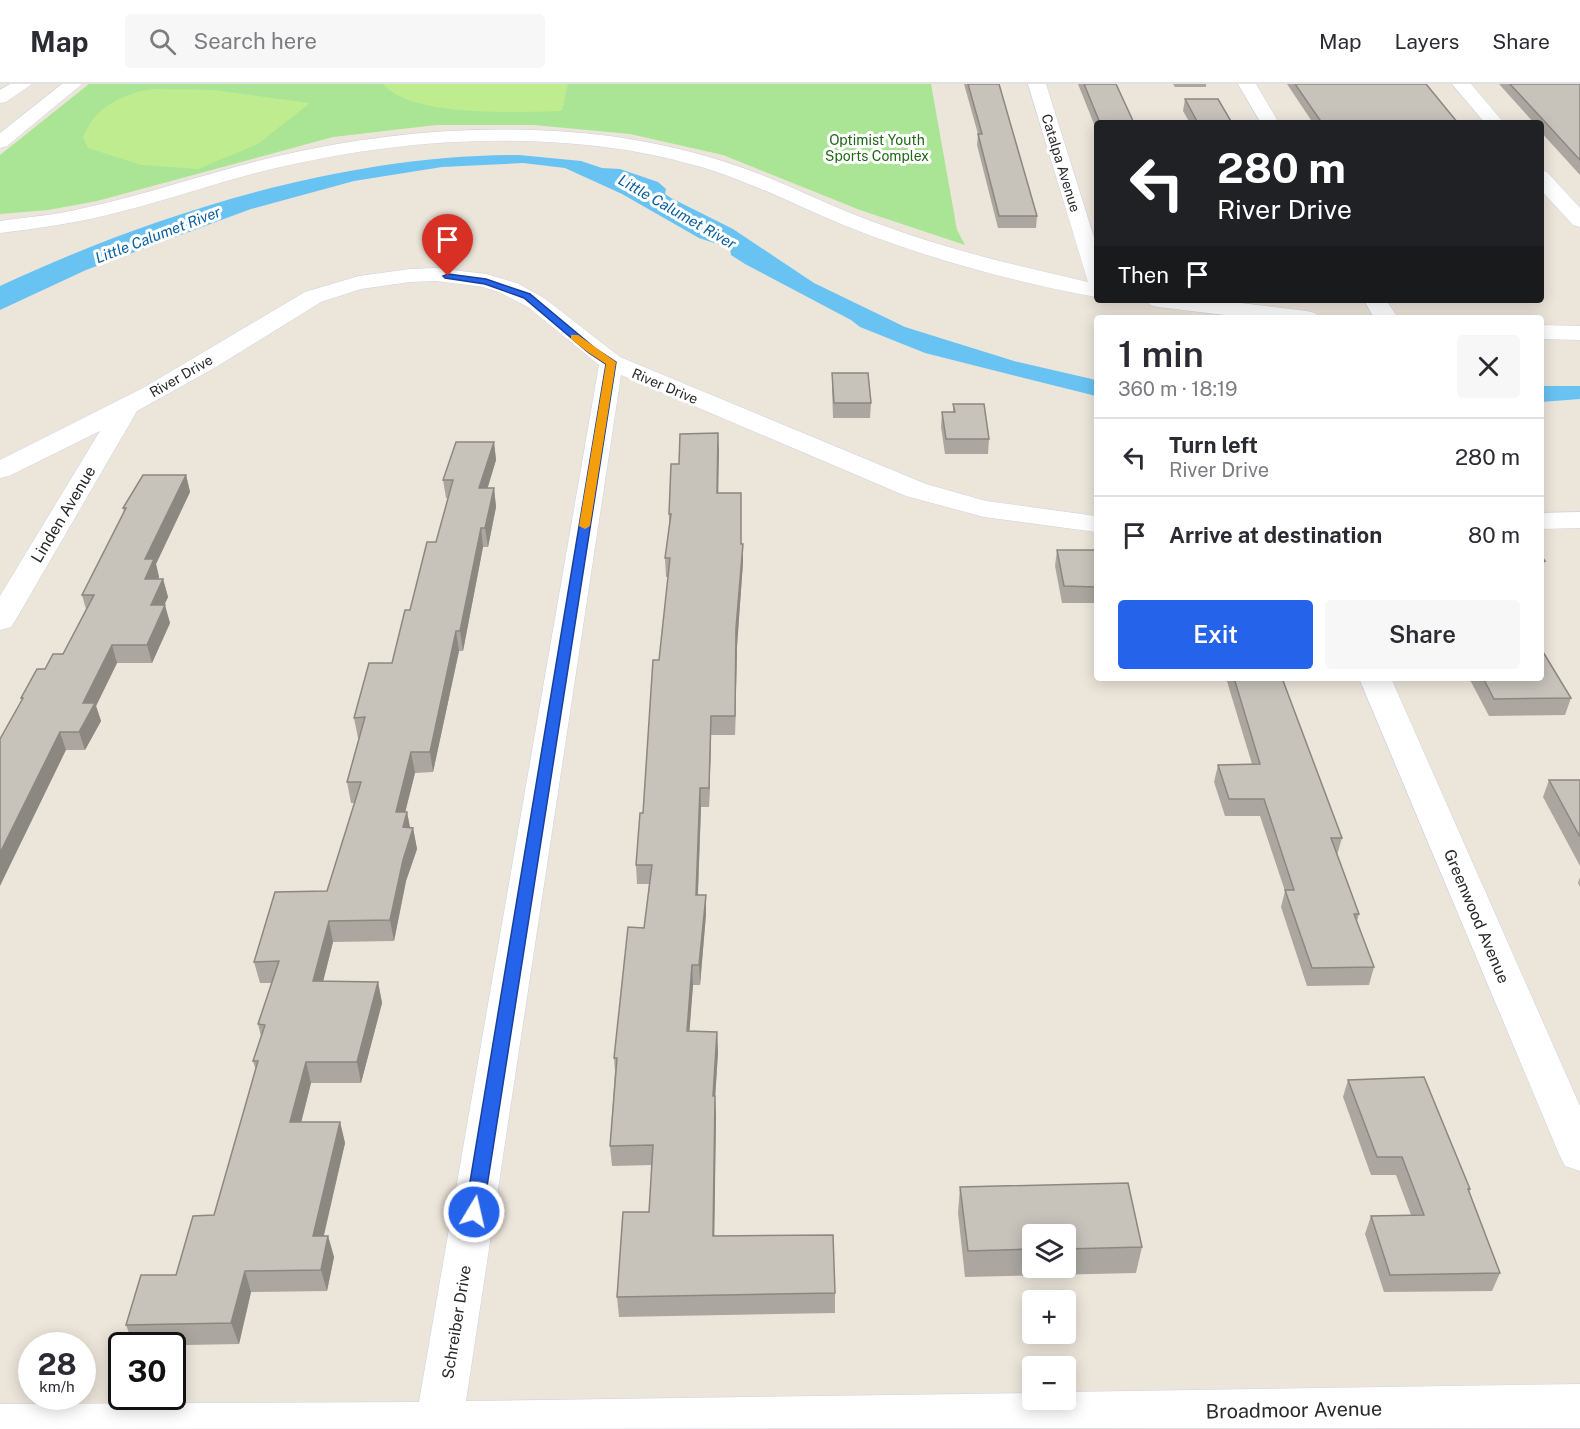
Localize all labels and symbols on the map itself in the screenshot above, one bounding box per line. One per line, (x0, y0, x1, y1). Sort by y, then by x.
street label: Catalpa Avenue (1038, 112, 1084, 214)
park label: Optimist Youth Sports Complex (825, 132, 929, 164)
water label: Little Calumet River (615, 171, 739, 252)
water label: Little Calumet River (93, 203, 223, 266)
pin (422, 214, 473, 276)
street label: River Drive (147, 352, 215, 400)
street label: River Drive (630, 365, 700, 407)
street label: Linden Avenue (27, 463, 100, 566)
street label: Greenwood Avenue (1440, 846, 1513, 986)
position arrow (442, 1180, 506, 1244)
street label: Schreiber Drive (438, 1264, 475, 1380)
speed limit sign: 30 (108, 1332, 186, 1410)
street label: Broadmoor Avenue (1205, 1396, 1383, 1424)

